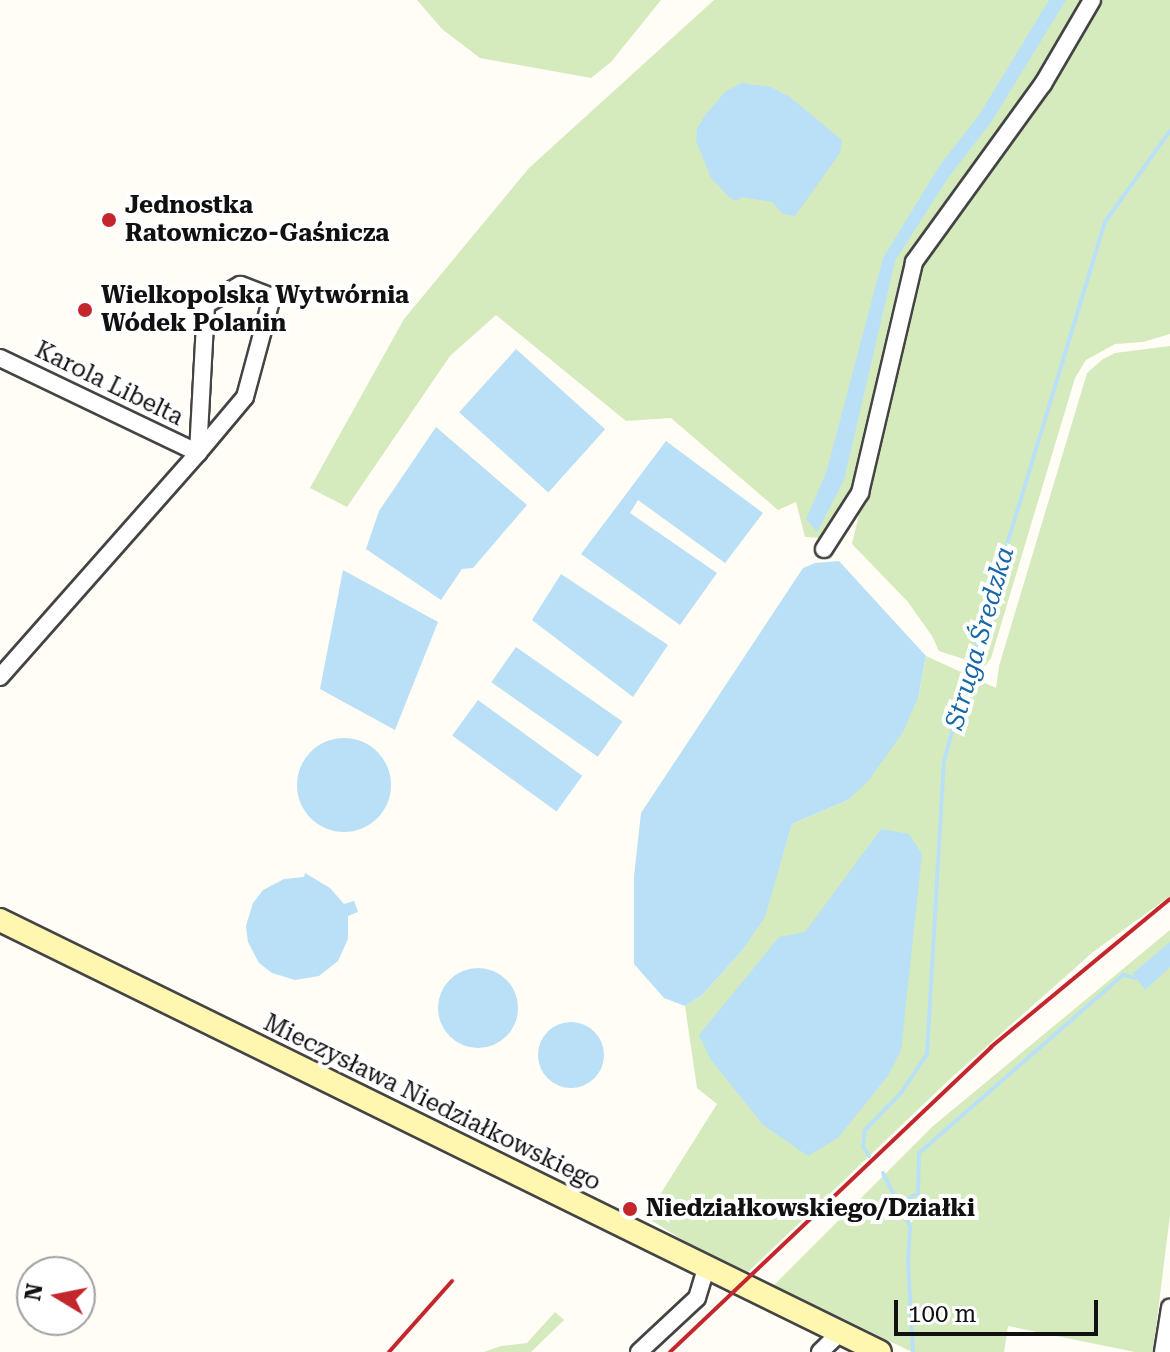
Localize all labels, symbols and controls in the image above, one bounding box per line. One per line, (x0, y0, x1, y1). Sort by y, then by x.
place label: Jednostka Ratowniczo-Gaśnicza (125, 192, 389, 248)
marker: Jednostka Ratowniczo-Gaśnicza (100, 211, 118, 229)
place label: Wielkopolska Wytwórnia Wódek Polanin (101, 282, 409, 338)
marker: Wielkopolska Wytwórnia Wódek Polanin (76, 301, 94, 319)
street label: Karola Libelta (30, 336, 188, 432)
water label: Struga Średzka (939, 543, 1021, 733)
street label: Mieczysława Niedziałkowskiego (259, 1009, 605, 1197)
place label: Niedziałkowskiego/Działki (646, 1195, 975, 1223)
marker: Niedziałkowskiego/Działki (621, 1200, 639, 1218)
north arrow (16, 1256, 96, 1336)
text: N (20, 1282, 48, 1303)
scale bar (898, 1284, 1102, 1334)
text: 100 m (908, 1300, 976, 1328)

